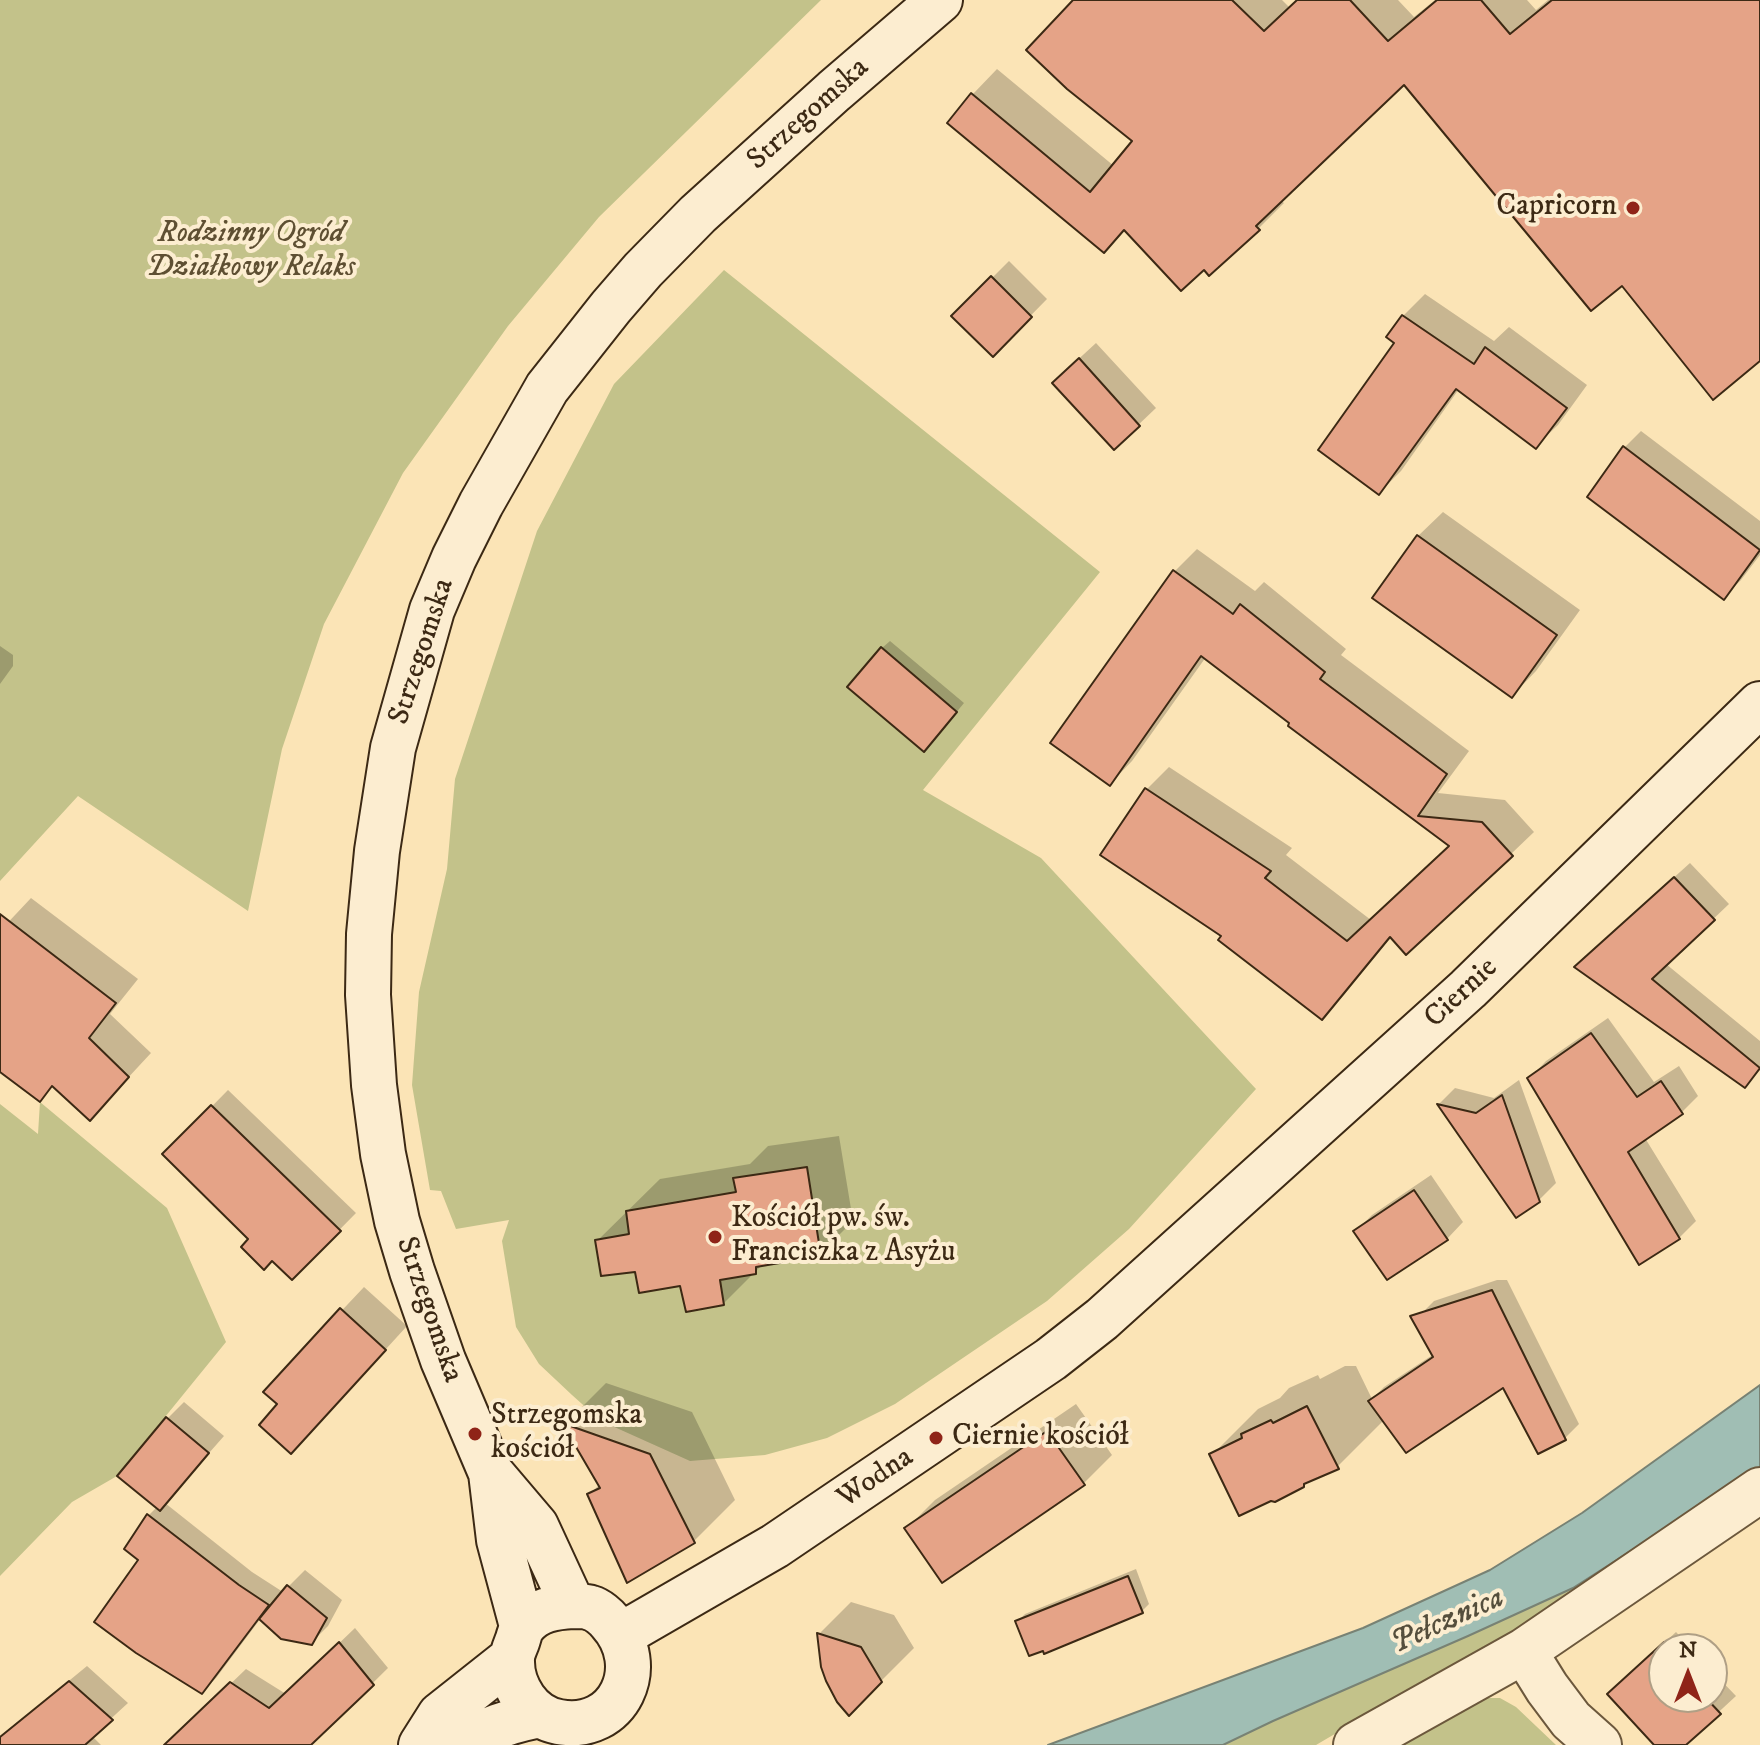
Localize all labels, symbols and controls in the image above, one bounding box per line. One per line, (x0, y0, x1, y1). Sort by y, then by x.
street label: Strzegomska (741, 51, 877, 179)
place label: Capricorn (1496, 190, 1617, 226)
marker: Capricorn (1624, 199, 1642, 217)
park label: Rodzinny Ogród Działkowy Relaks (147, 217, 355, 288)
street label: Strzegomska (383, 574, 463, 730)
street label: Ciernie (1418, 951, 1506, 1037)
place label: Kościół pw. św. Franciszka z Asyżu (731, 1202, 955, 1272)
marker: Kościół pw. św. Franciszka z Asyżu (706, 1228, 724, 1246)
street label: Strzegomska (386, 1233, 470, 1387)
place label: Strzegomska kościół (491, 1399, 642, 1470)
place label: Ciernie kościół (952, 1420, 1129, 1456)
marker: Strzegomska kościół (466, 1425, 484, 1443)
marker: Ciernie kościół (927, 1429, 945, 1447)
street label: Wodna (831, 1441, 921, 1517)
water label: Pełcznica (1386, 1580, 1510, 1664)
north arrow (1648, 1633, 1728, 1713)
text: N (1679, 1637, 1697, 1664)

